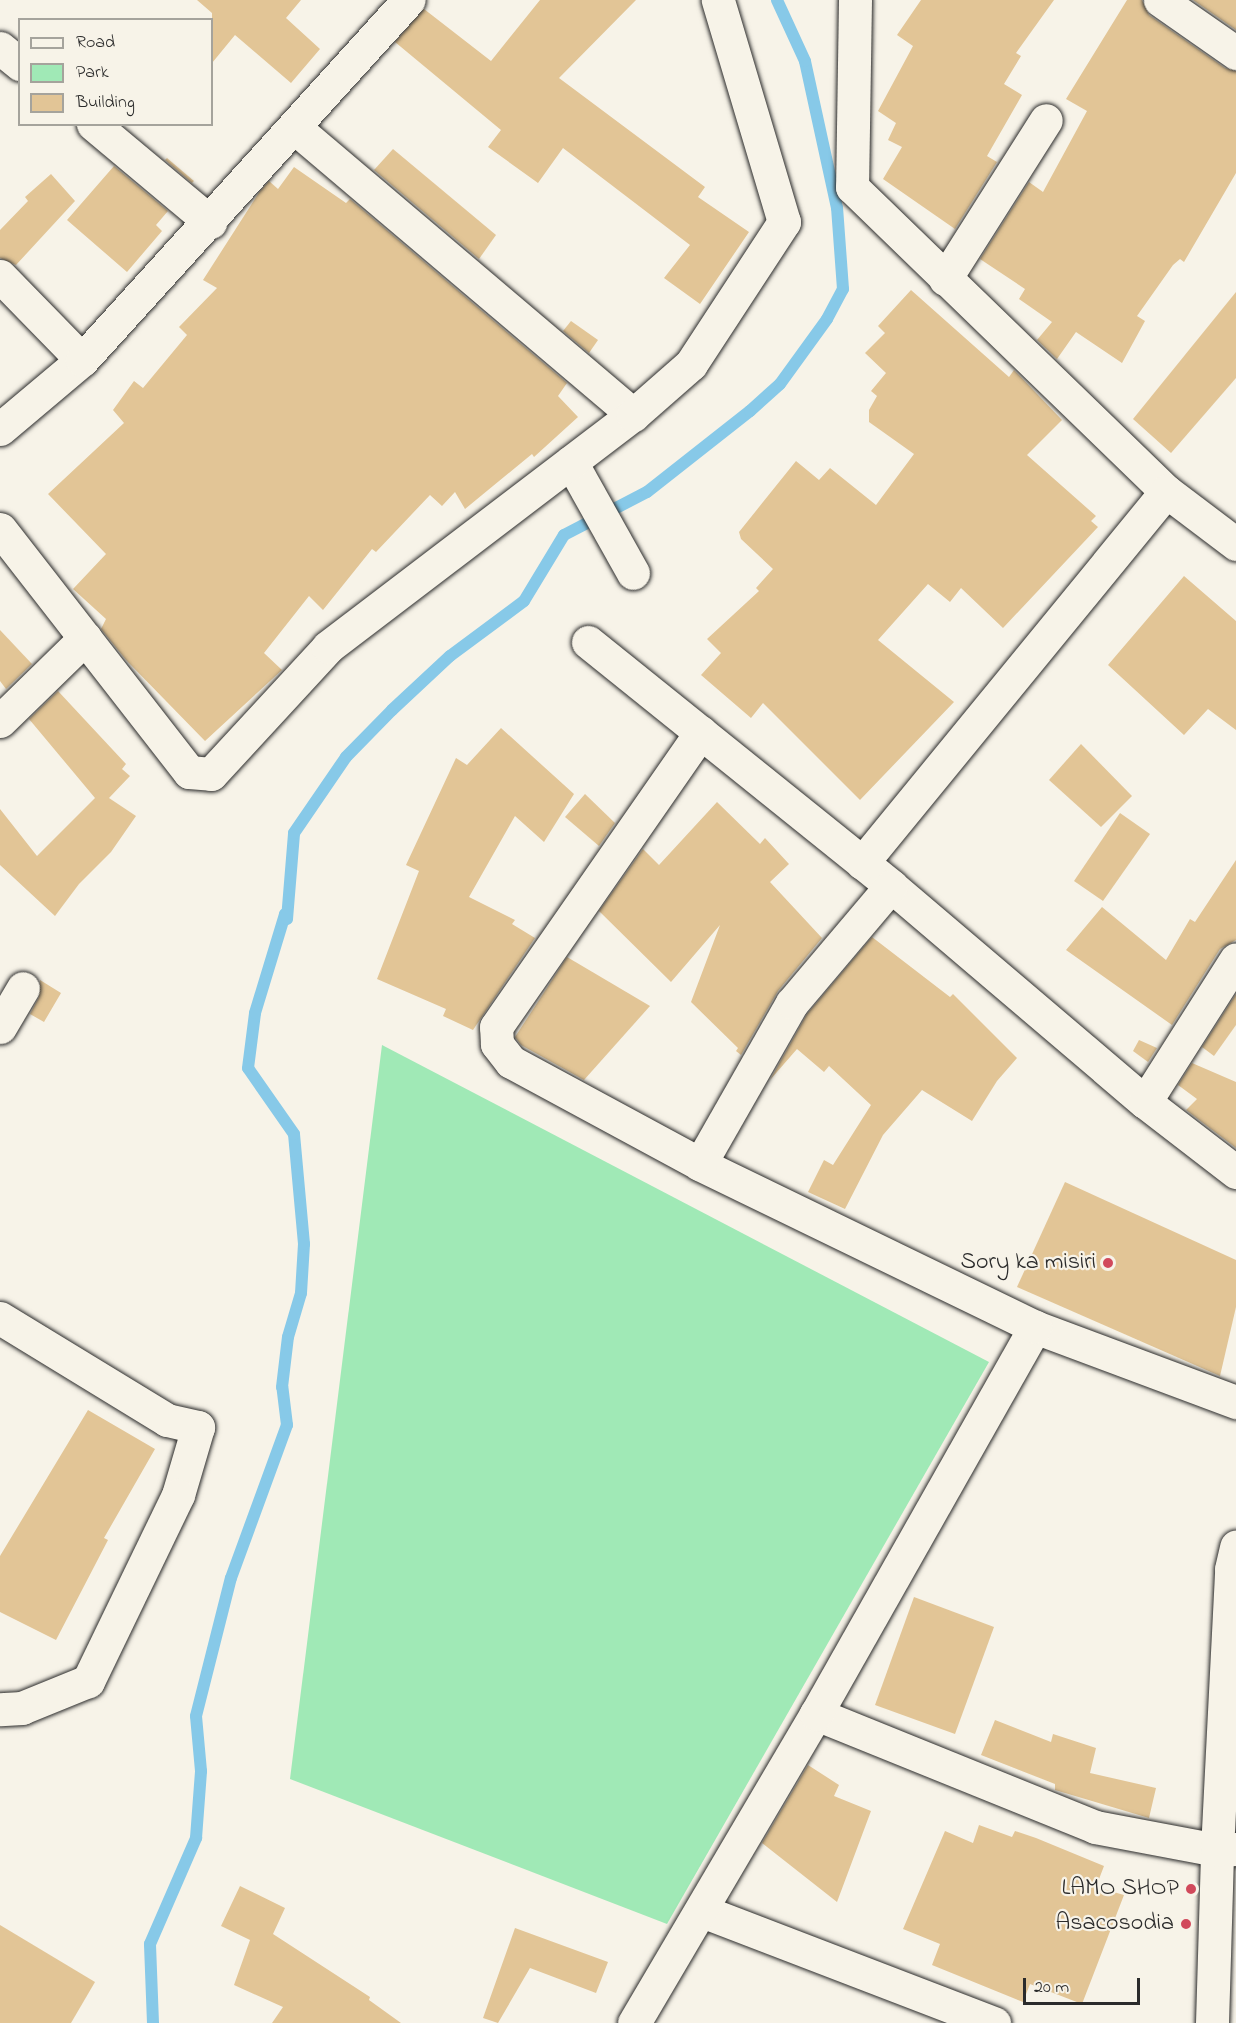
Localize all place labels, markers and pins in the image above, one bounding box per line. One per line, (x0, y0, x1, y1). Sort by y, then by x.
place label: Sory ka misiri (961, 1249, 1096, 1277)
marker: Sory ka misiri (1101, 1256, 1115, 1270)
place label: LAMO SHOP (1061, 1875, 1179, 1903)
marker: LAMO SHOP (1184, 1882, 1198, 1896)
place label: Asacosodia (1055, 1910, 1174, 1938)
marker: Asacosodia (1179, 1917, 1193, 1931)

